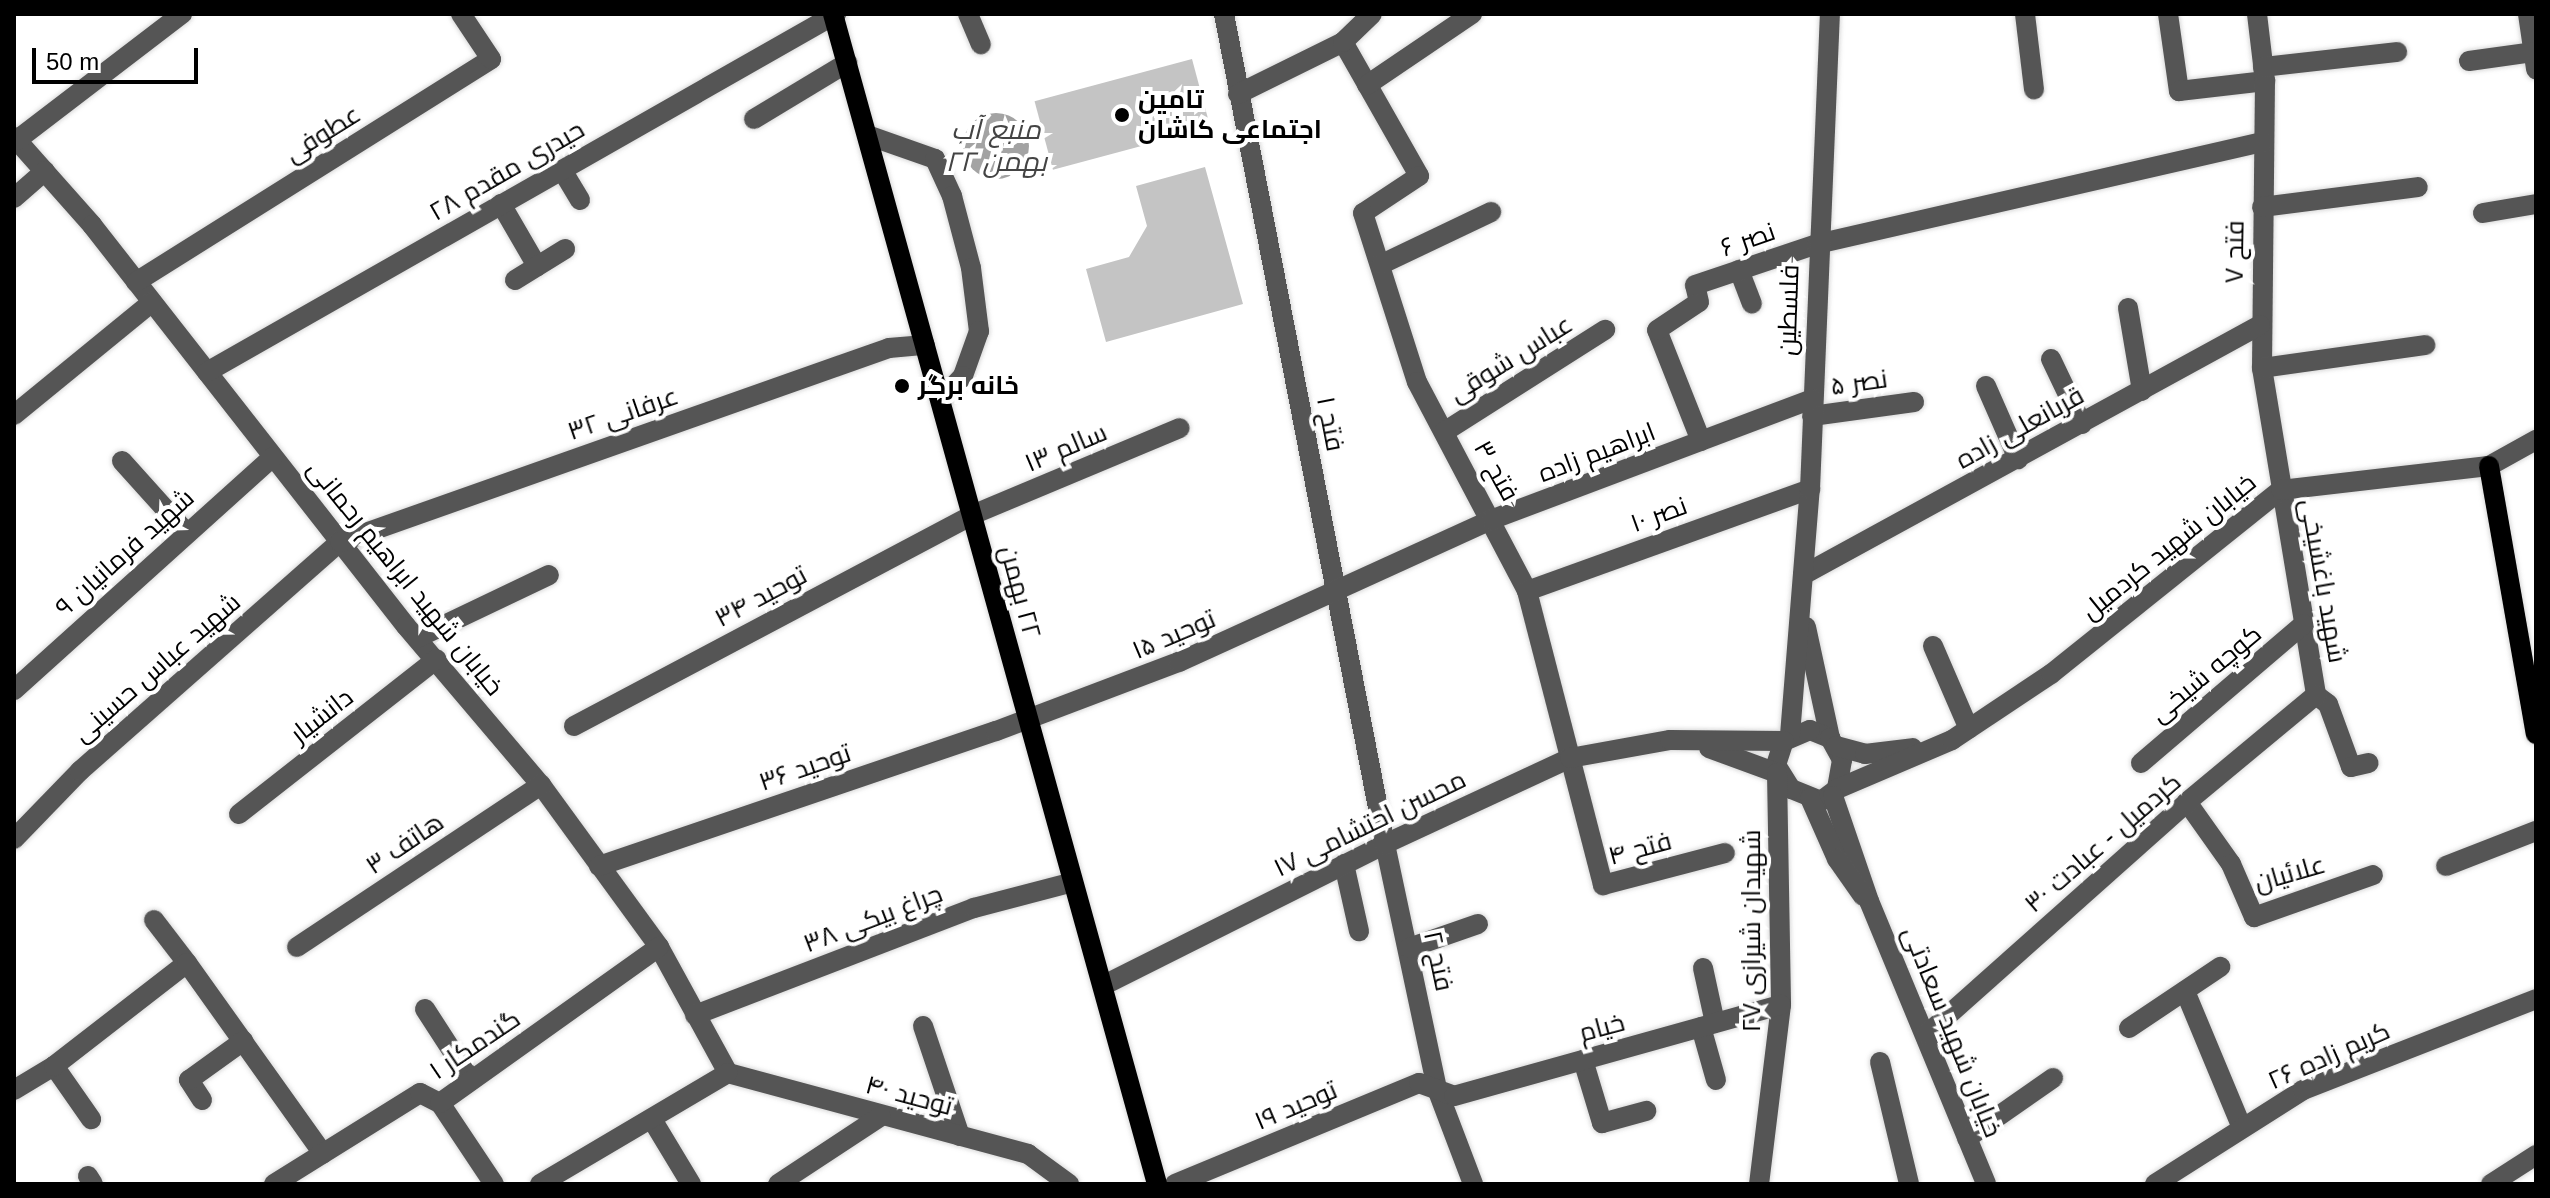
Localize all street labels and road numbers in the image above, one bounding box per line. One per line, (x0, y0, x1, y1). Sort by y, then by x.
street label: عطوفی (279, 99, 367, 169)
street label: حیدری مقدم ۲۸ (424, 114, 590, 228)
street label: نصر ۶ (1717, 216, 1779, 264)
street label: فتح ۷ (2219, 220, 2251, 284)
street label: فلسطین (1772, 264, 1806, 356)
street label: عباس شوقی (1444, 309, 1578, 409)
street label: نصر ۵ (1828, 364, 1890, 402)
street label: قربانعلی زاده (1951, 380, 2089, 476)
street label: عرفانی ۳۲ (564, 381, 682, 447)
street label: فتح ۱ (1309, 394, 1351, 454)
street label: ابراهیم زاده (1534, 416, 1660, 490)
street label: سالم ۱۳ (1020, 417, 1112, 479)
street label: فتح ۳ (1467, 435, 1525, 507)
street label: خیابان شهید ابراهیم رحمانی (300, 454, 510, 702)
street label: خیابان شهید کردمیل (2075, 467, 2263, 627)
street label: شهید فرمانیان ۹ (49, 483, 201, 623)
street label: نصر ۱۰ (1627, 490, 1691, 540)
street label: شهید باغشیخی (2293, 496, 2353, 666)
street label: ٢٢ بهمن (993, 542, 1047, 642)
street label: توحید ۳۴ (710, 560, 812, 634)
street label: شهید عباس حسینی (67, 587, 247, 749)
street label: توحید ۱۵ (1128, 604, 1220, 666)
street label: کوچه شیخی (2144, 618, 2268, 730)
street label: دانشیار (284, 682, 360, 750)
street label: توحید ۳۶ (755, 738, 855, 798)
street label: محسن احتشامی ۱۷ (1269, 764, 1471, 884)
street label: کردمیل - عبادت ۳۰ (2018, 766, 2188, 920)
street label: هاتف ۳ (360, 807, 450, 881)
street label: فتح ۴ (1605, 826, 1675, 872)
street label: شهیدان شیرازی ۲۷ (1736, 830, 1768, 1032)
street label: علائیان (2251, 849, 2329, 899)
street label: چراغ بیکی ۳۸ (799, 878, 947, 960)
street label: خیابان شهید سعادتی (1895, 922, 2009, 1142)
street label: فتح ۲ (1416, 928, 1460, 994)
street label: گندمکار ۱ (424, 1003, 526, 1087)
street label: خیام (1576, 1007, 1628, 1049)
street label: کریم زاده ۲۶ (2263, 1015, 2395, 1097)
street label: توحید ۴۰ (862, 1069, 956, 1123)
street label: توحید ۱۹ (1250, 1075, 1342, 1137)

